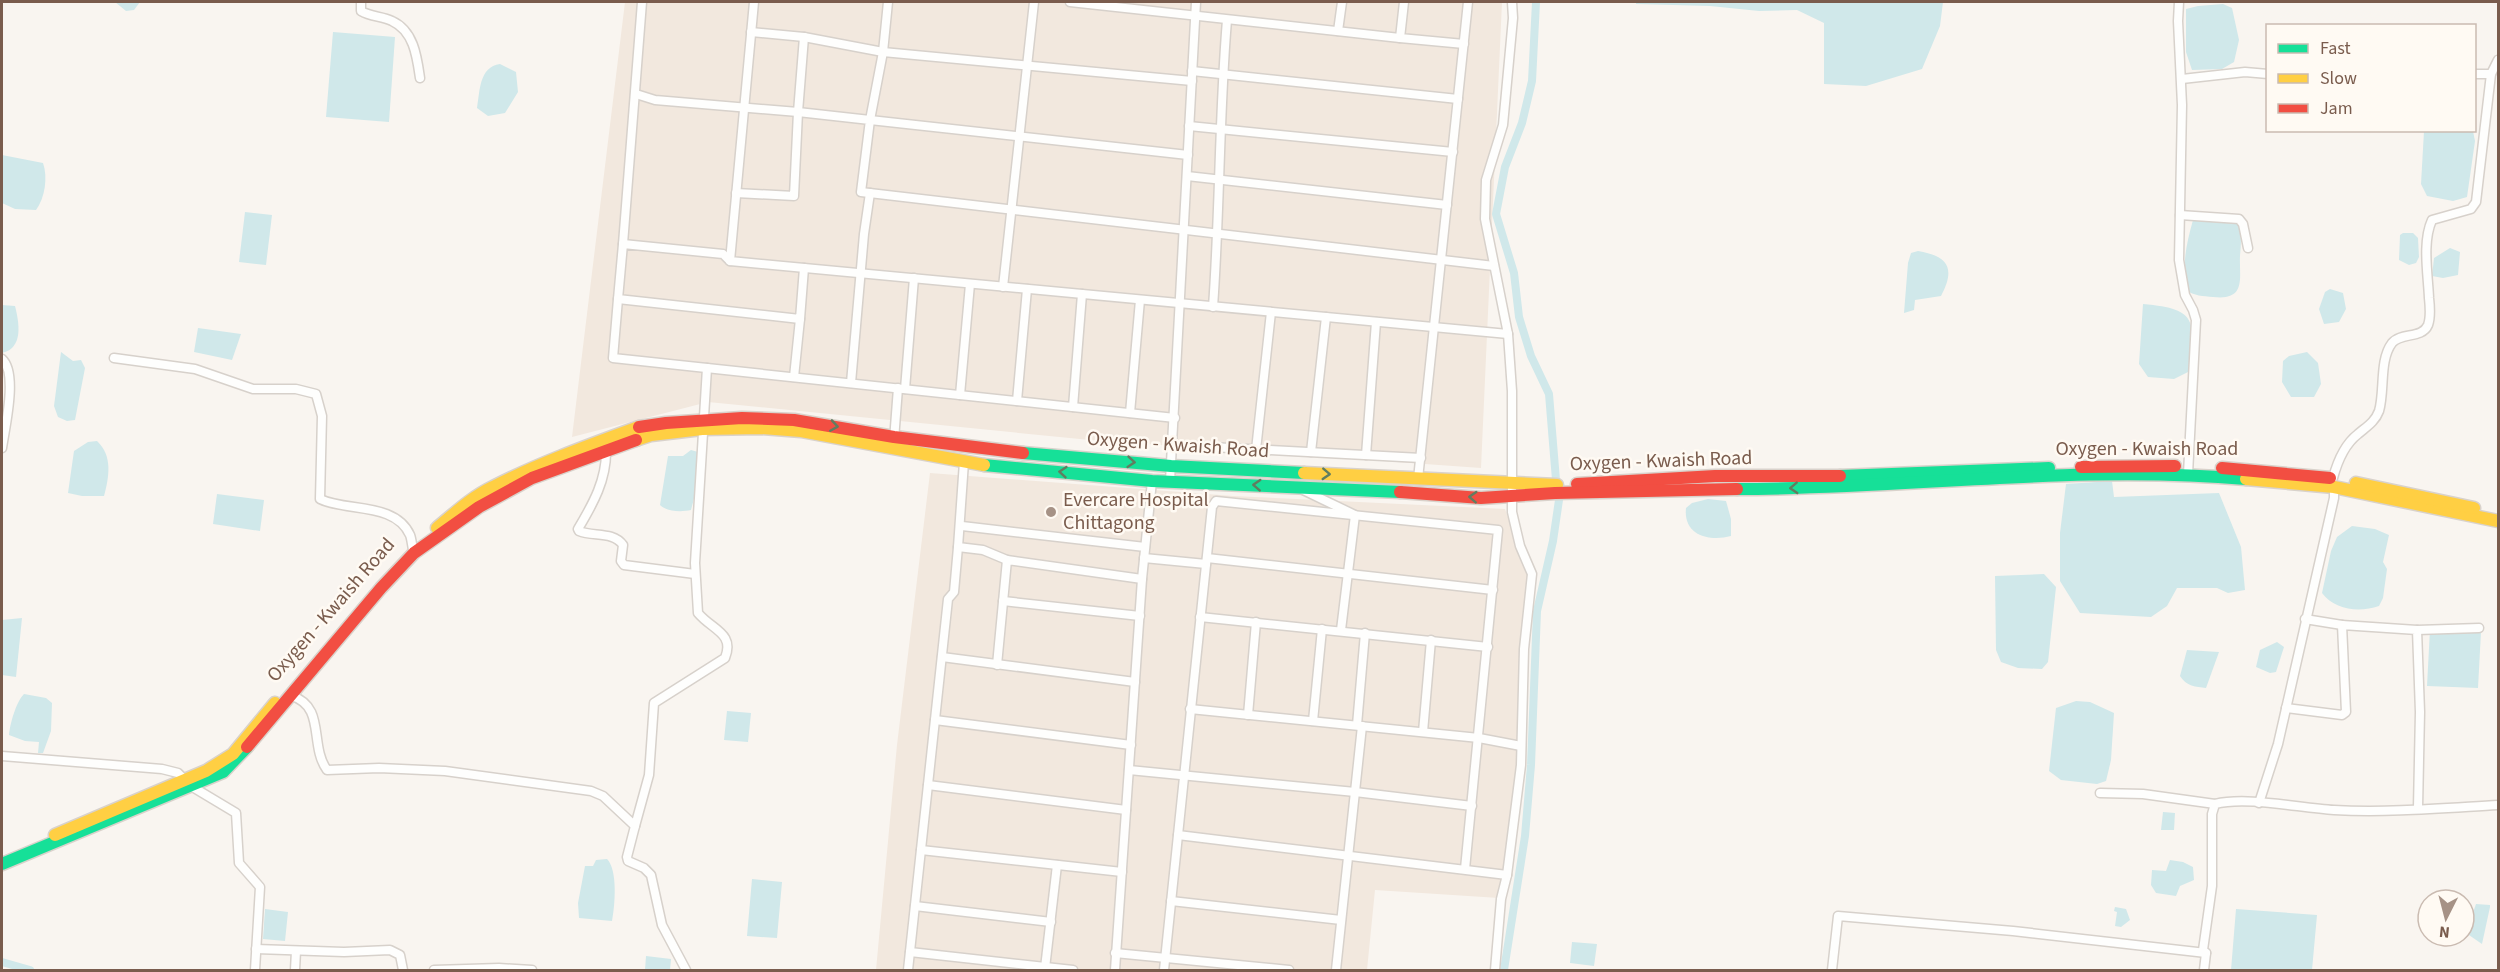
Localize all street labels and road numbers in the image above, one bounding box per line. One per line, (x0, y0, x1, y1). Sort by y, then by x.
street label: Oxygen - Kwaish Road (1086, 425, 1270, 465)
street label: Oxygen - Kwaish Road (2056, 435, 2238, 463)
street label: Oxygen - Kwaish Road (1569, 444, 1753, 478)
street label: Oxygen - Kwaish Road (260, 532, 402, 688)

